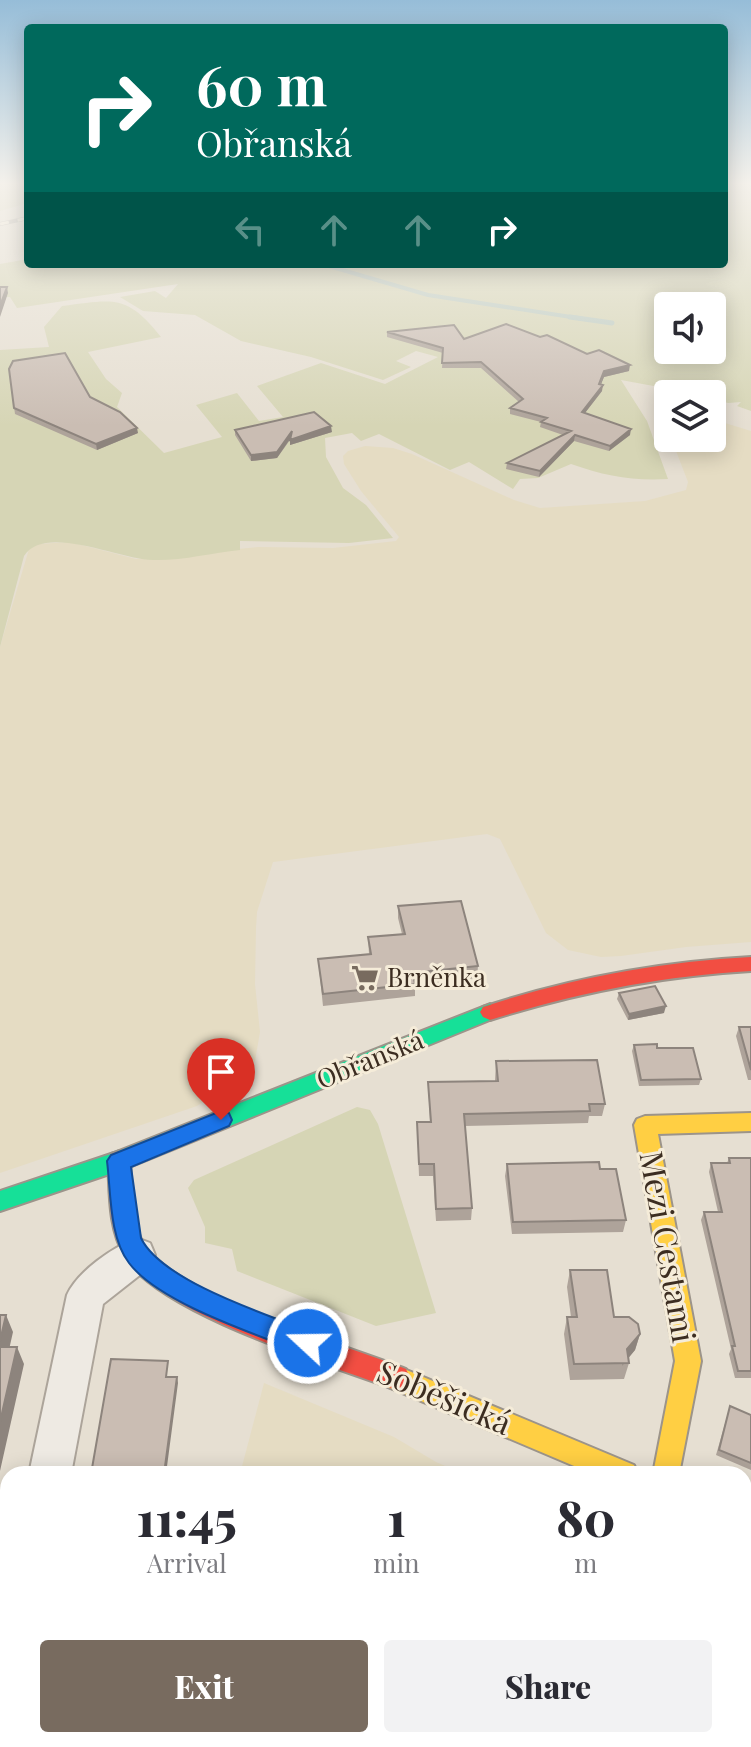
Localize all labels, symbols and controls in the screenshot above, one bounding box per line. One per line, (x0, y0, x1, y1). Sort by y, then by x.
text: 60 m (196, 46, 327, 121)
icon: right (64, 56, 168, 160)
text: Obřanská (196, 118, 352, 166)
icon: left (228, 208, 272, 252)
icon: ahead (312, 208, 356, 252)
icon: ahead (396, 208, 440, 252)
icon: right (480, 208, 524, 252)
map controls (654, 292, 726, 452)
button: sound (654, 292, 726, 364)
button: layers (654, 380, 726, 452)
place label: Brněnka (387, 959, 486, 994)
supermarket icon: Brněnka (350, 963, 380, 993)
street label: Obřanská (311, 1021, 428, 1096)
pin (187, 1038, 255, 1120)
icon: arrive (199, 1050, 243, 1094)
street label: Mezi Cestami (631, 1147, 707, 1346)
position arrow (266, 1301, 350, 1385)
street label: Soběšická (371, 1348, 519, 1443)
text: 11:45 (137, 1485, 237, 1549)
text: 1 (387, 1485, 406, 1549)
text: 80 (556, 1485, 615, 1549)
text: Arrival (147, 1545, 227, 1580)
text: min (373, 1545, 420, 1580)
text: m (574, 1545, 597, 1580)
button: Exit (40, 1640, 368, 1732)
button: Share (384, 1640, 712, 1732)

